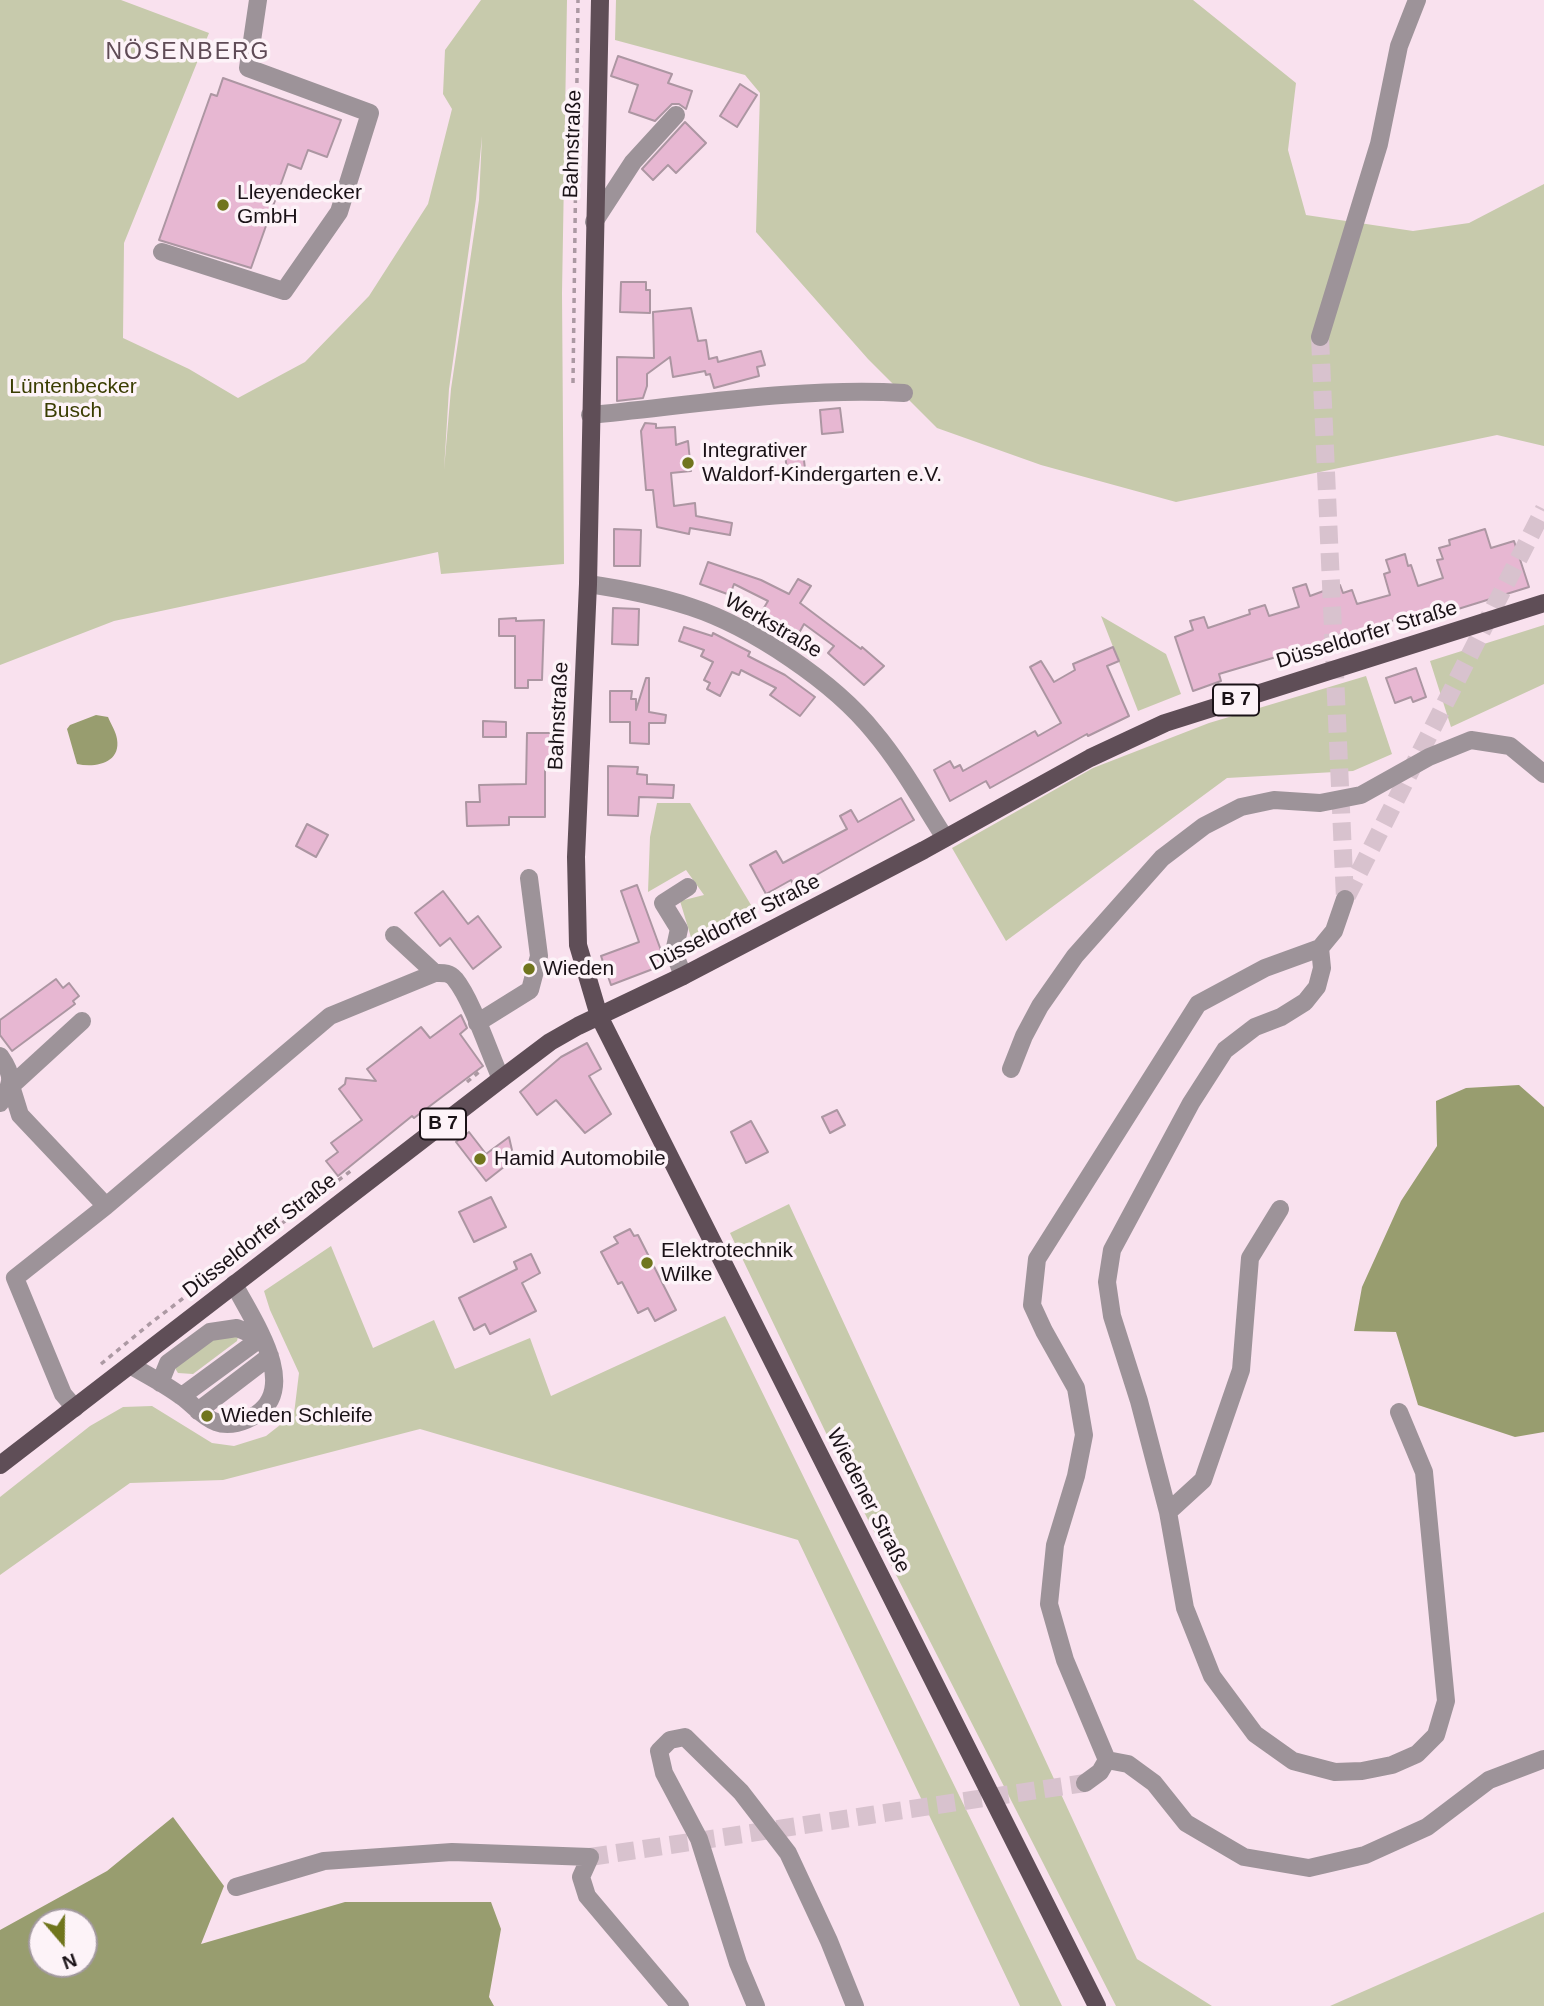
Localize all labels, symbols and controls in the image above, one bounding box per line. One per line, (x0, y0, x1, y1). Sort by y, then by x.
district label: NÖSENBERG (107, 39, 269, 67)
street label: Bahnstraße (559, 89, 587, 199)
place label: Lleyendecker GmbH (237, 180, 362, 230)
marker: Lleyendecker GmbH (215, 197, 231, 213)
park label: Lüntenbecker Busch (9, 374, 137, 424)
place label: Integrativer Waldorf-Kindergarten e.V. (702, 438, 942, 488)
marker: Integrativer Waldorf-Kindergarten e.V. (680, 455, 696, 471)
street label: Werkstraße (720, 588, 826, 664)
street label: Düsseldorfer Straße (1273, 595, 1461, 675)
street label: Bahnstraße (544, 661, 574, 771)
road number: B 7 (1213, 684, 1259, 716)
street label: Düsseldorfer Straße (646, 869, 824, 977)
place label: Wieden (543, 956, 614, 982)
marker: Wieden (521, 961, 537, 977)
road number: B 7 (420, 1108, 466, 1140)
place label: Hamid Automobile (494, 1146, 666, 1172)
marker: Hamid Automobile (472, 1151, 488, 1167)
street label: Düsseldorfer Straße (178, 1168, 342, 1304)
place label: Elektrotechnik Wilke (661, 1238, 793, 1288)
marker: Elektrotechnik Wilke (639, 1255, 655, 1271)
place label: Wieden Schleife (221, 1403, 373, 1429)
marker: Wieden Schleife (199, 1408, 215, 1424)
street label: Wiedener Straße (821, 1425, 915, 1577)
north arrow (28, 1908, 98, 1978)
text: N (60, 1949, 80, 1974)

